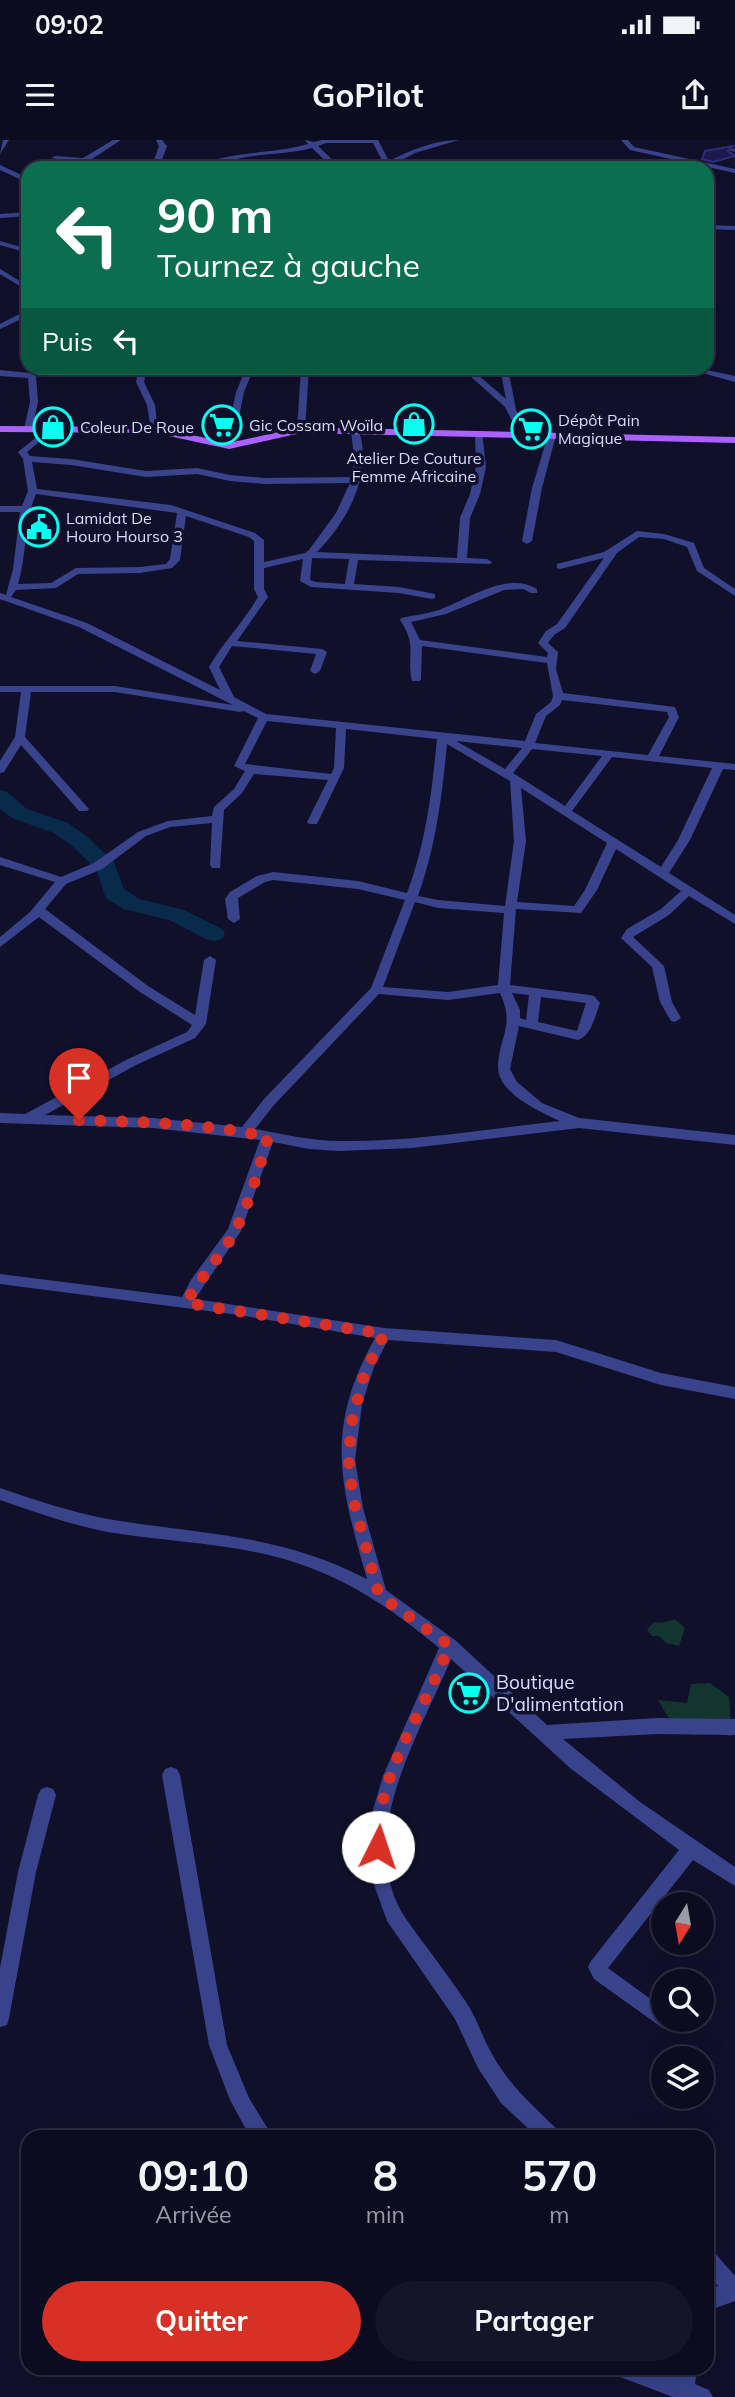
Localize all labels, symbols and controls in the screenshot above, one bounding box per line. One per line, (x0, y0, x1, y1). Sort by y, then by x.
text: 09:02 (35, 8, 104, 41)
text: GoPilot (312, 75, 423, 115)
icon: menu (21, 76, 59, 114)
icon: share (676, 76, 714, 114)
text: 90 m (157, 184, 273, 245)
icon: left (42, 189, 133, 280)
text: Tournez à gauche (157, 245, 420, 285)
icon: left (107, 322, 145, 360)
text: Puis (42, 325, 93, 358)
shop icon: Atelier De Couture Femme Africaine (393, 403, 435, 445)
supermarket icon: Gic Cossam Woïla (201, 404, 243, 446)
shop icon: Coleur De Roue (32, 406, 74, 448)
supermarket icon: Dépôt Pain Magique (510, 408, 552, 450)
place label: Dépôt Pain Magique (558, 410, 640, 448)
place label: Gic Cossam Woïla (249, 415, 383, 435)
place label: Coleur De Roue (80, 417, 194, 437)
place label: Atelier De Couture Femme Africaine (347, 448, 481, 486)
public building icon: Lamidat De Houro Hourso 3 (18, 506, 60, 548)
place label: Lamidat De Houro Hourso 3 (66, 508, 183, 546)
pin (49, 1048, 109, 1120)
icon: arrive (60, 1059, 98, 1097)
place label: Boutique D'alimentation (496, 1670, 624, 1716)
supermarket icon: Boutique D'alimentation (448, 1672, 490, 1714)
position arrow (341, 1810, 415, 1884)
north arrow (651, 1892, 714, 1955)
map controls (651, 1892, 714, 2109)
button: search (651, 1969, 714, 2032)
button: layers (651, 2046, 714, 2109)
text: 09:10 (138, 2149, 249, 2202)
text: 8 (373, 2149, 398, 2202)
text: 570 (522, 2149, 597, 2202)
text: Arrivée (155, 2200, 231, 2229)
text: min (366, 2200, 405, 2229)
text: m (549, 2200, 570, 2229)
button: Quitter (42, 2281, 361, 2361)
button: Partager (375, 2281, 693, 2361)

